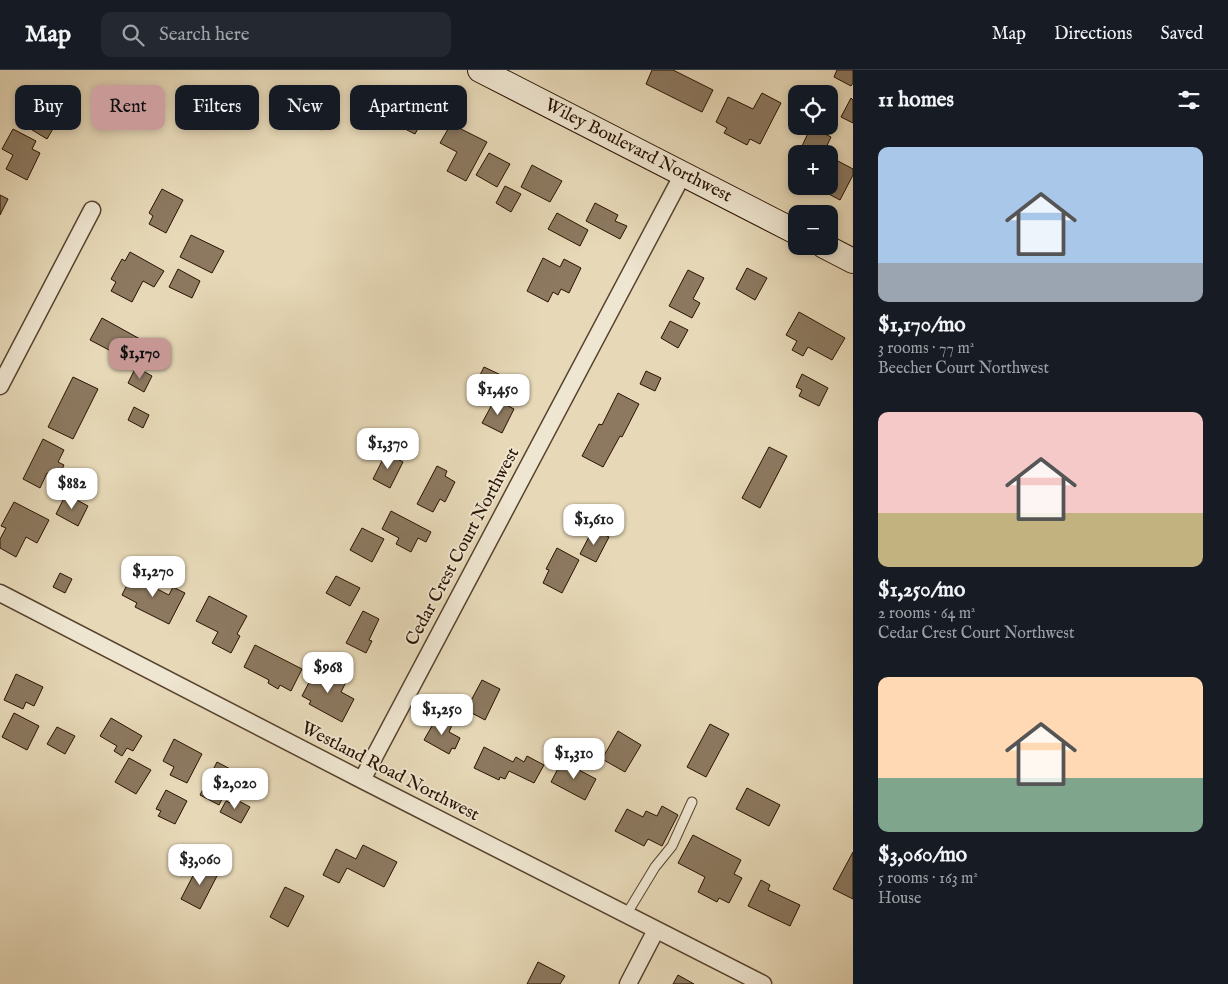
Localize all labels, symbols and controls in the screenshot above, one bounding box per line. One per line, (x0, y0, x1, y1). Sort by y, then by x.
search box (101, 12, 451, 57)
text: Map (25, 19, 71, 50)
icon: search (119, 21, 147, 49)
text: Search here (159, 23, 250, 47)
text: Map (992, 23, 1026, 46)
text: Directions (1054, 23, 1132, 46)
text: Saved (1160, 23, 1203, 46)
chip: Buy (15, 85, 81, 130)
chip: Rent (91, 85, 165, 130)
chip: Filters (175, 85, 259, 130)
chip: New (269, 85, 340, 130)
chip: Apartment (350, 85, 467, 130)
map controls (788, 85, 838, 255)
button: locate (788, 85, 838, 135)
icon: filters (1175, 86, 1203, 114)
text: 11 homes (878, 87, 954, 114)
street label: Wiley Boulevard Northwest (541, 94, 735, 208)
button: + (788, 145, 838, 195)
icon: home (996, 179, 1086, 269)
button: − (788, 205, 838, 255)
text: $1,170/mo (878, 312, 966, 339)
pin: $1,170 (99, 338, 181, 380)
text: 3 rooms · 77 m² (878, 339, 974, 359)
text: $1,170 (120, 344, 160, 364)
text: Beecher Court Northwest (878, 359, 1049, 379)
pin: $1,450 (457, 374, 539, 416)
text: $1,450 (478, 380, 518, 400)
pin: $1,370 (347, 428, 429, 470)
text: $1,370 (368, 434, 408, 454)
street label: Cedar Crest Court Northwest (401, 444, 525, 650)
icon: home (996, 444, 1086, 534)
pin: $882 (42, 468, 102, 510)
text: $882 (58, 474, 86, 494)
pin: $1,610 (553, 504, 635, 546)
text: $1,610 (574, 510, 614, 530)
pin: $1,270 (112, 556, 194, 598)
text: $1,270 (132, 562, 174, 582)
text: $1,250/mo (878, 577, 965, 604)
text: 2 rooms · 64 m² (878, 604, 976, 624)
text: Cedar Crest Court Northwest (878, 624, 1074, 644)
pin: $968 (298, 652, 358, 694)
text: $968 (314, 658, 342, 678)
pin: $1,250 (401, 694, 483, 736)
text: $1,250 (422, 700, 462, 720)
icon: home (996, 709, 1086, 799)
street label: Westland Road Northwest (297, 717, 483, 827)
pin: $1,310 (533, 738, 615, 780)
text: $1,310 (555, 744, 593, 764)
pin: $2,020 (194, 768, 276, 810)
text: $2,020 (213, 774, 257, 794)
text: $3,060/mo (878, 842, 967, 869)
pin: $3,060 (159, 844, 241, 886)
text: $3,060 (179, 850, 221, 870)
text: 5 rooms · 163 m² (878, 869, 978, 889)
text: House (878, 889, 921, 909)

